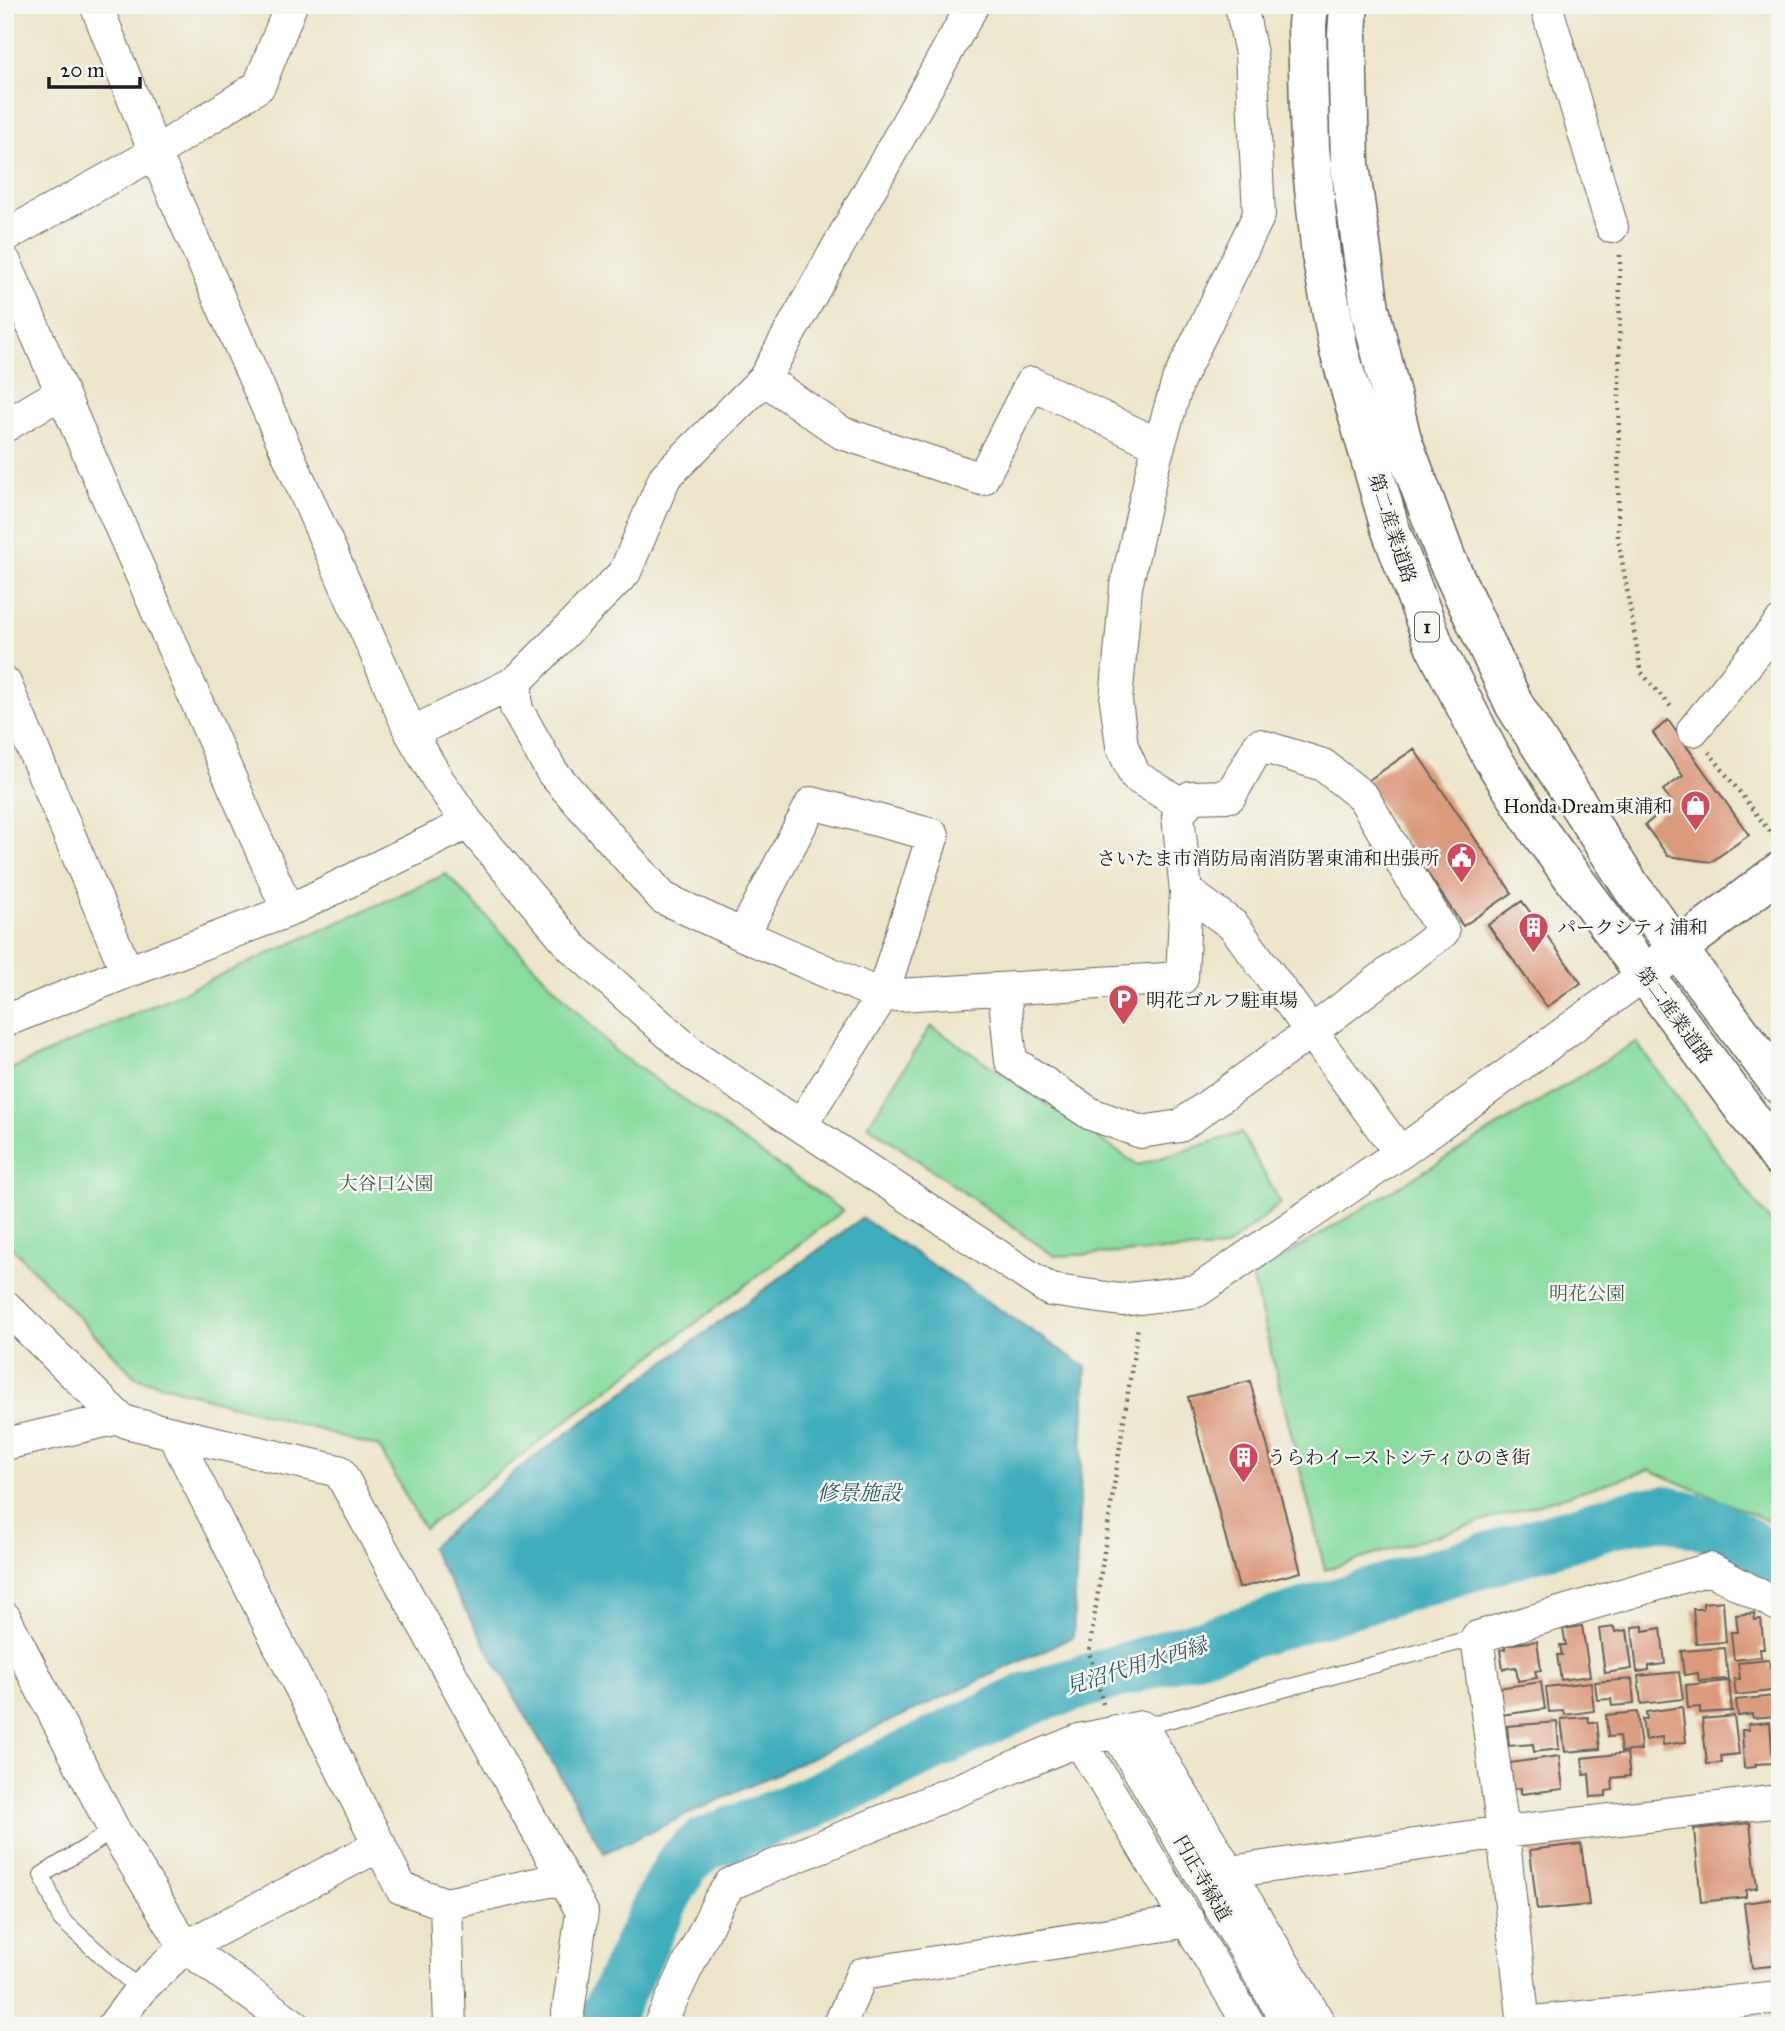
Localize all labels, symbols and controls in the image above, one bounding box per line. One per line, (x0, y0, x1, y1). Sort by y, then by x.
scale bar (49, 46, 140, 90)
text: 20 m (60, 57, 105, 83)
street label: 第二産業道路 (1364, 470, 1421, 586)
road number: 1 (1415, 612, 1439, 642)
shop icon: Honda Dream東浦和 (1678, 789, 1712, 833)
place label: Honda Dream東浦和 (1503, 795, 1672, 818)
public building icon: さいたま市消防局南消防署東浦和出張所 (1445, 841, 1479, 885)
place label: さいたま市消防局南消防署東浦和出張所 (1097, 847, 1439, 870)
building icon: パークシティ浦和 (1517, 910, 1551, 954)
place label: パークシティ浦和 (1557, 916, 1707, 939)
street label: 第二産業道路 (1632, 962, 1717, 1068)
parking icon: 明花ゴルフ駐車場 (1106, 983, 1140, 1027)
place label: 明花ゴルフ駐車場 (1146, 989, 1298, 1012)
park label: 大谷口公園 (338, 1172, 434, 1195)
park label: 明花公園 (1549, 1282, 1625, 1305)
building icon: うらわイーストシティひのき街 (1227, 1440, 1261, 1484)
place label: うらわイーストシティひのき街 (1267, 1446, 1531, 1469)
water label: 修景施設 (817, 1480, 904, 1506)
water label: 見沼代用水西縁 (1062, 1631, 1212, 1700)
street label: 円正寺緑道 (1169, 1831, 1236, 1925)

